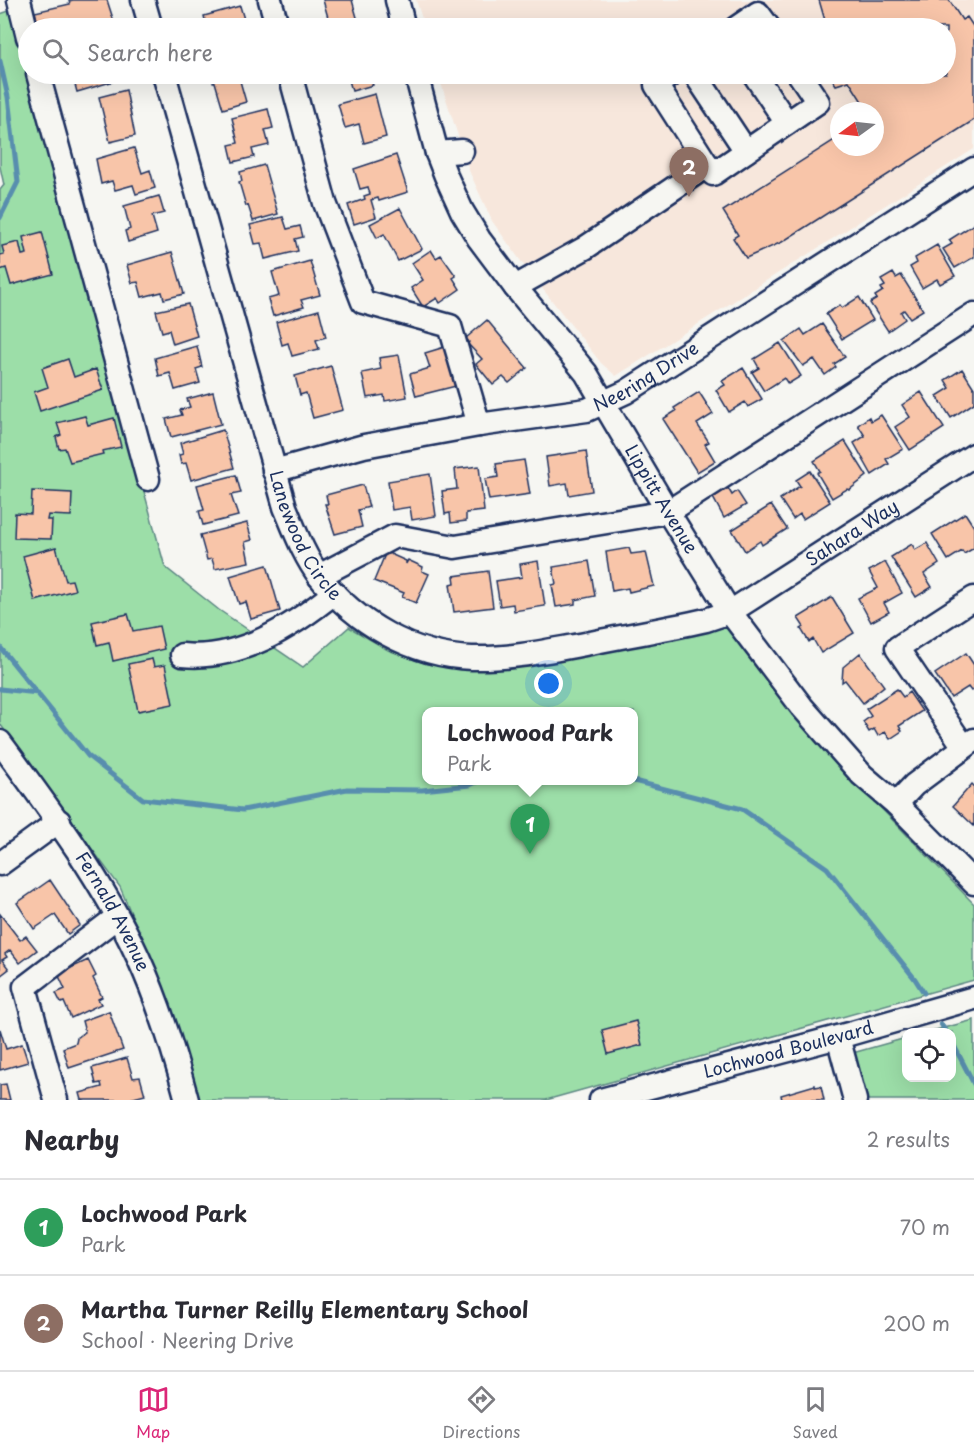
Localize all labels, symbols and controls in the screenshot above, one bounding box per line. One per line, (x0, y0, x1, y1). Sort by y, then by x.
search box (18, 18, 956, 84)
icon: search (39, 35, 72, 68)
text: Search here (87, 35, 213, 68)
north arrow (830, 102, 884, 156)
pin: 2 (670, 148, 708, 197)
street label: Neering Drive (588, 334, 703, 417)
street label: Lippitt Avenue (619, 439, 706, 558)
street label: Lanewood Circle (263, 467, 349, 606)
street label: Sahara Way (800, 492, 904, 572)
your location (534, 669, 563, 698)
popup (422, 707, 638, 785)
text: Lochwood Park (447, 715, 613, 748)
text: Park (447, 748, 492, 778)
pin: 1 (510, 804, 550, 854)
street label: Fernald Avenue (70, 846, 158, 975)
street label: Lochwood Boulevard (700, 1013, 876, 1084)
map controls (902, 1028, 956, 1082)
button: locate (902, 1028, 956, 1082)
text: Nearby (24, 1120, 119, 1159)
text: 2 results (867, 1124, 950, 1154)
text: Lochwood Park (81, 1196, 247, 1229)
text: 1 (39, 1212, 48, 1242)
text: 70 m (900, 1212, 950, 1242)
text: Park (81, 1229, 126, 1259)
text: Martha Turner Reilly Elementary School (81, 1292, 529, 1325)
text: 2 (36, 1308, 51, 1338)
text: 200 m (883, 1308, 950, 1338)
text: School · Neering Drive (81, 1325, 294, 1355)
tab: Map (136, 1383, 170, 1443)
tab: Directions (442, 1383, 520, 1443)
tab: Saved (792, 1383, 838, 1443)

